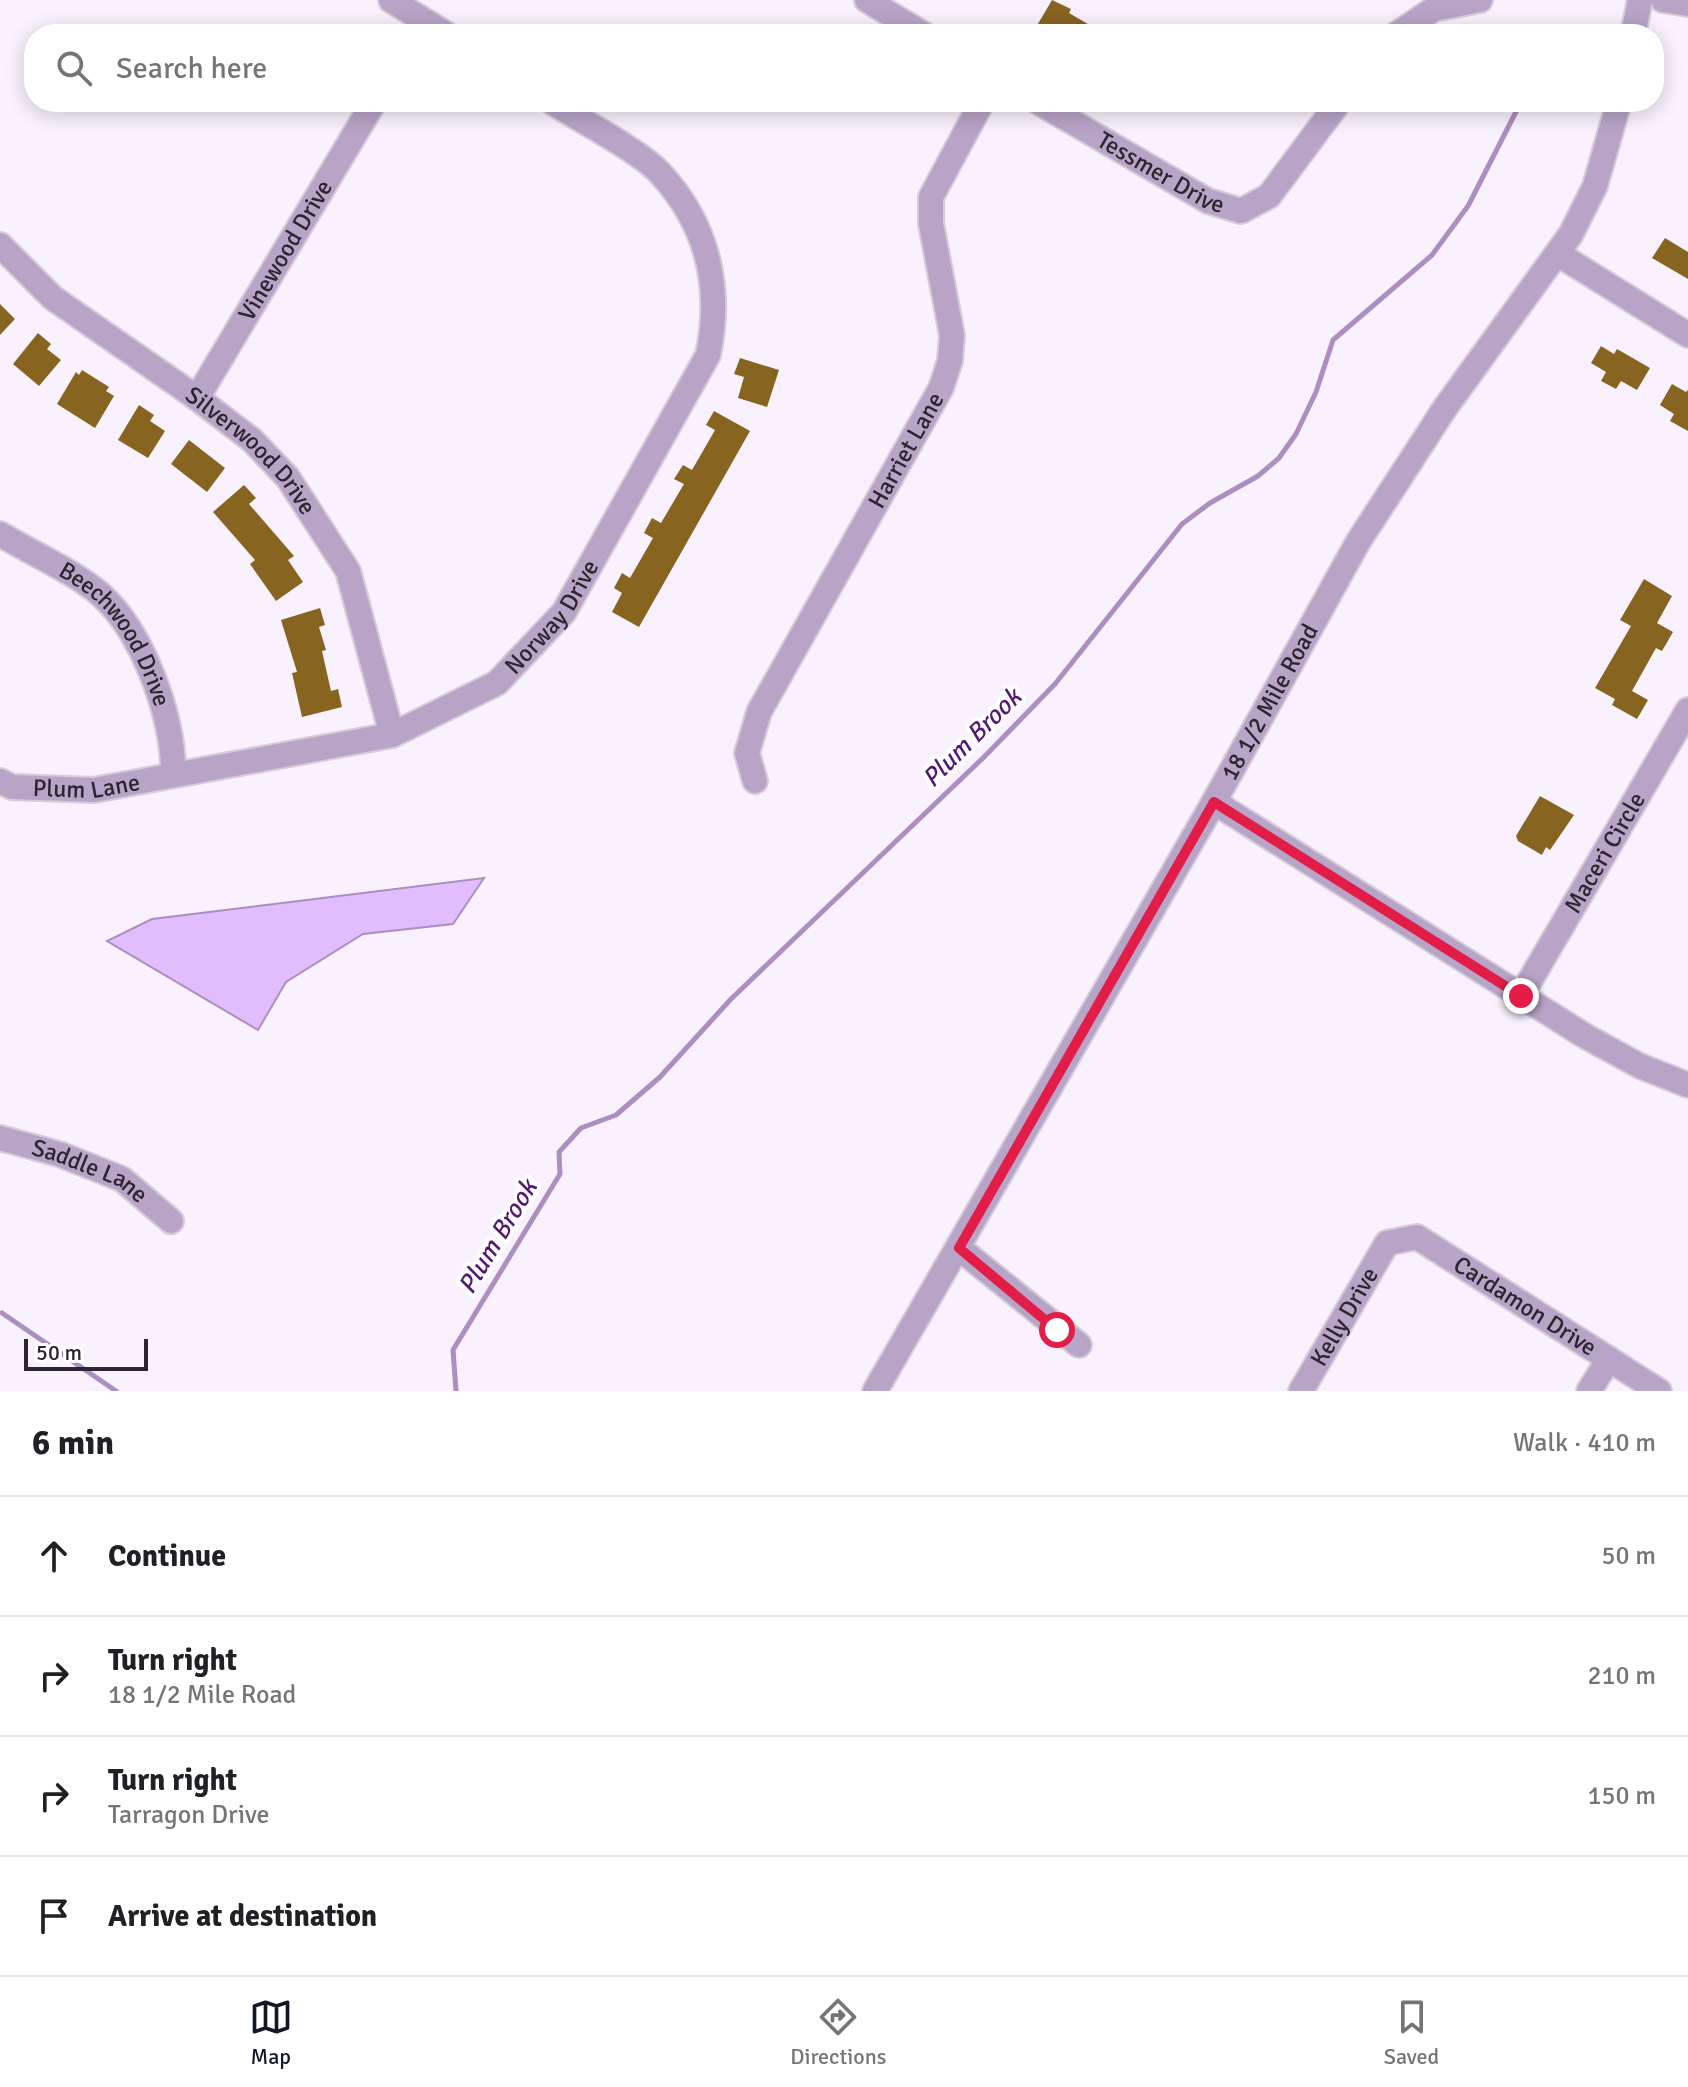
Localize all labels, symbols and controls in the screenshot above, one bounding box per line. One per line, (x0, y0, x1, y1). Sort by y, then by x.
search box (24, 24, 1664, 112)
icon: search (52, 46, 96, 90)
text: Search here (116, 50, 267, 87)
street label: Tessmer Drive (1092, 125, 1228, 220)
street label: Vinewood Drive (232, 175, 339, 326)
street label: Silverwood Drive (180, 380, 322, 520)
street label: Harriet Lane (862, 387, 950, 514)
street label: Beechwood Drive (54, 555, 177, 710)
street label: Norway Drive (498, 555, 605, 680)
street label: 18 1/2 Mile Road (1214, 619, 1325, 785)
water label: Plum Brook (916, 680, 1030, 794)
street label: Plum Lane (32, 767, 142, 805)
street label: Maceri Circle (1558, 787, 1652, 919)
route end (1503, 978, 1539, 1014)
street label: Saddle Lane (29, 1132, 154, 1210)
water label: Plum Brook (452, 1173, 545, 1300)
street label: Cardamon Drive (1448, 1249, 1602, 1362)
street label: Kelly Drive (1304, 1262, 1385, 1372)
route start (1039, 1312, 1075, 1348)
scale bar (24, 1335, 148, 1371)
text: 50 m (36, 1339, 82, 1366)
text: 6 min (32, 1422, 114, 1464)
text: Walk · 410 m (1513, 1427, 1656, 1459)
icon: ahead (32, 1534, 76, 1578)
text: Continue (108, 1538, 226, 1575)
text: 50 m (1601, 1540, 1656, 1572)
text: Turn right (108, 1642, 237, 1679)
icon: right (32, 1654, 76, 1698)
text: 210 m (1587, 1660, 1656, 1692)
text: 18 1/2 Mile Road (108, 1679, 296, 1711)
text: Turn right (108, 1762, 237, 1799)
icon: right (32, 1774, 76, 1818)
text: 150 m (1587, 1780, 1656, 1812)
text: Tarragon Drive (108, 1799, 269, 1831)
icon: arrive (32, 1894, 76, 1938)
text: Arrive at destination (108, 1898, 377, 1935)
tab: Map (249, 1995, 293, 2070)
tab: Directions (790, 1995, 886, 2070)
tab: Saved (1384, 1995, 1439, 2070)

